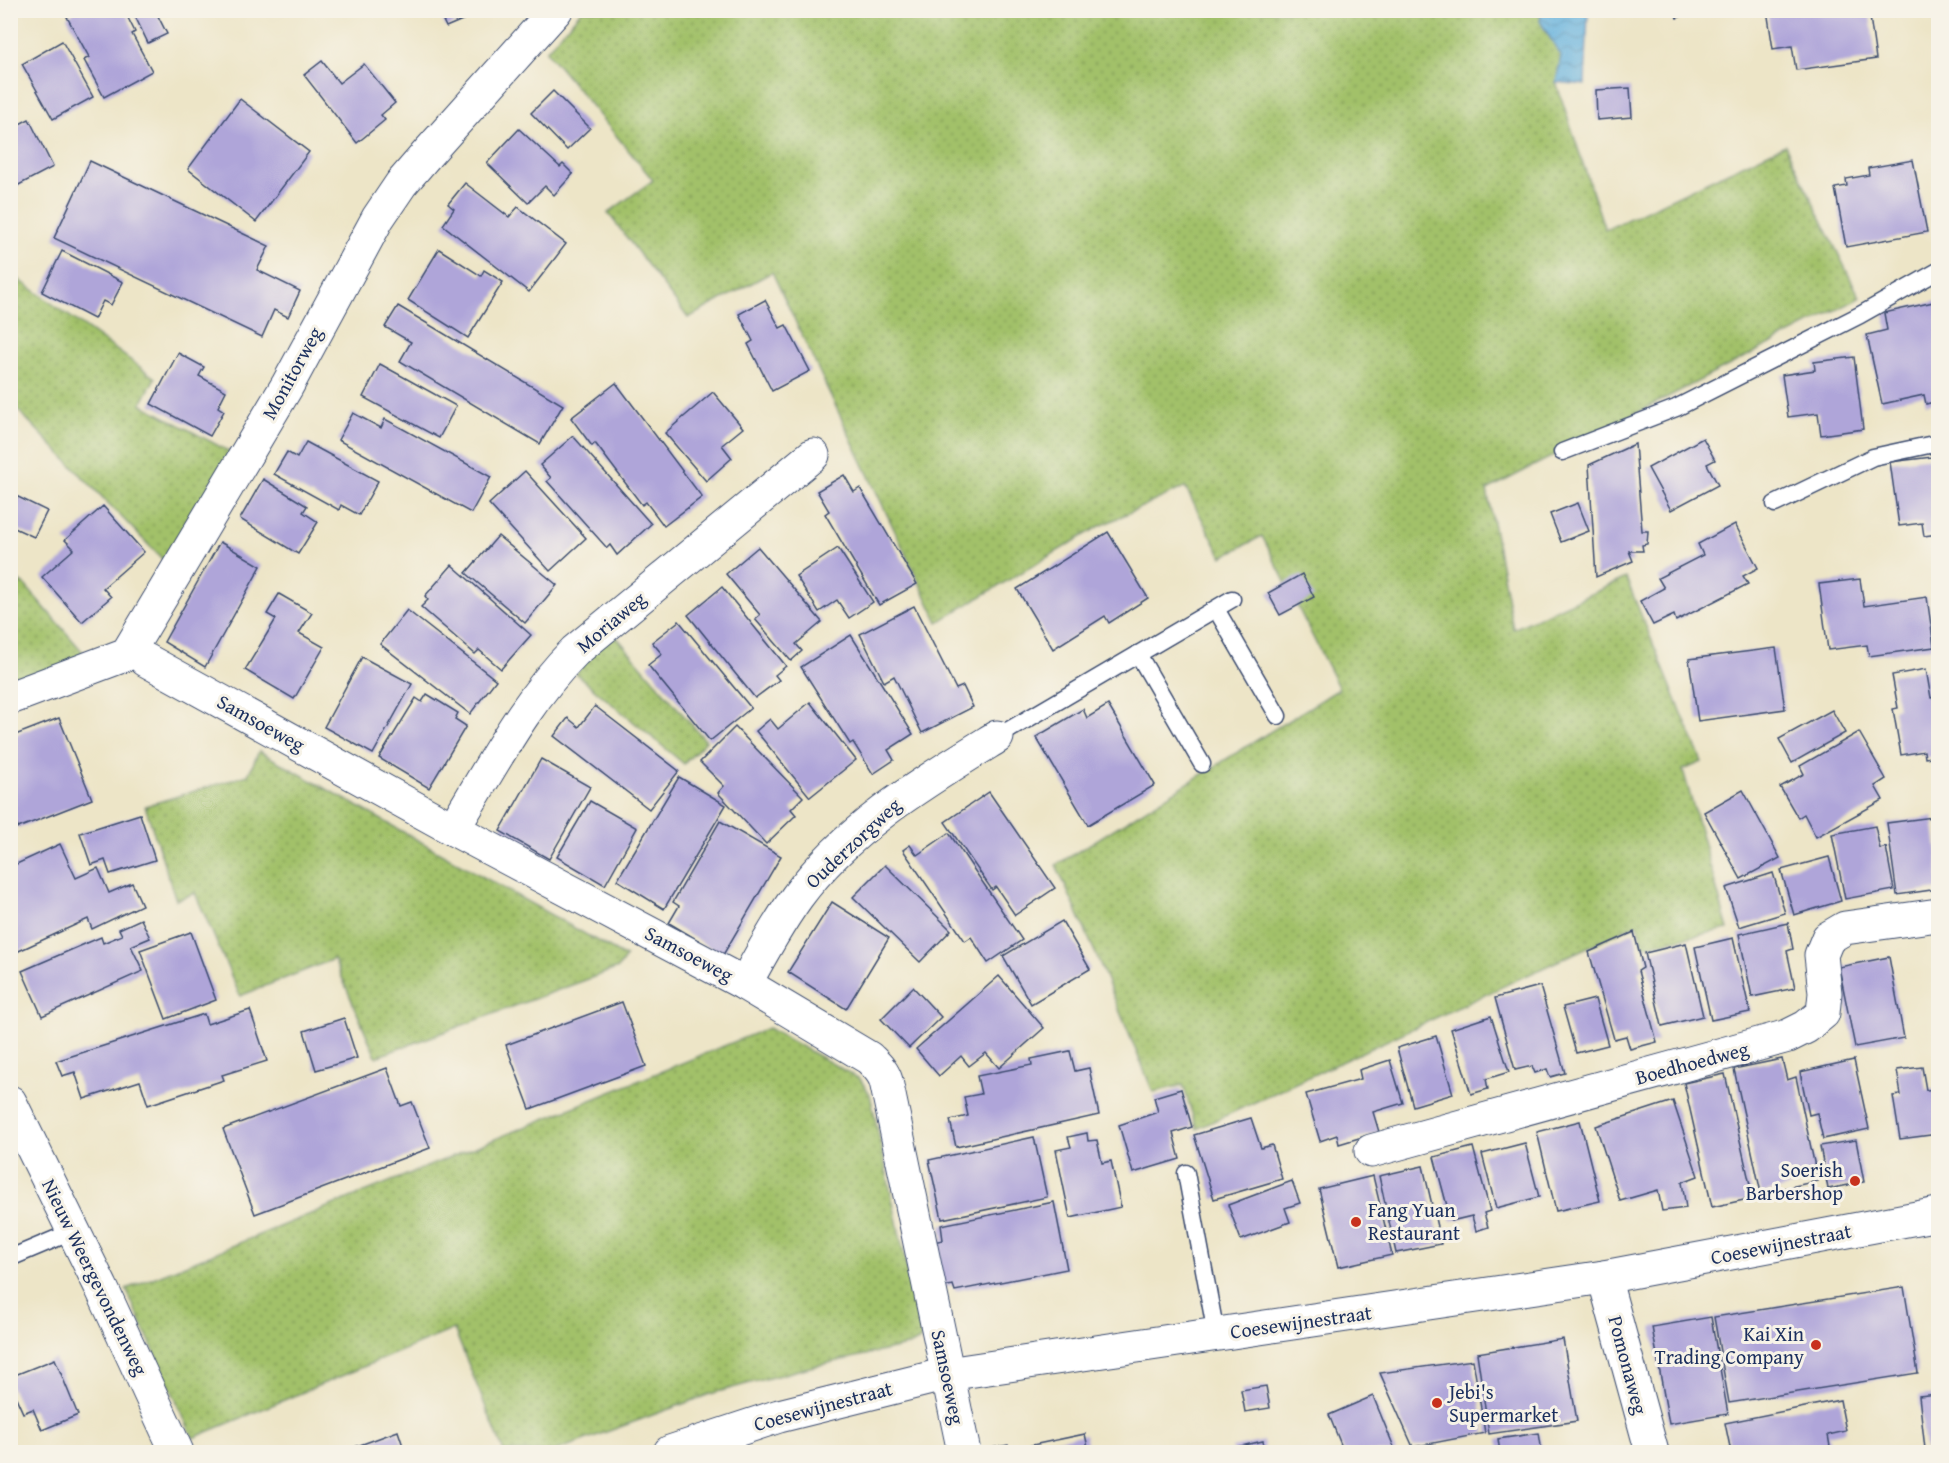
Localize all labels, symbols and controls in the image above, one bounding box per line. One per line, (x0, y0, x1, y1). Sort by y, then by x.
street label: Monitorweg (254, 321, 329, 424)
street label: Moriaweg (570, 584, 652, 659)
street label: Samsoeweg (212, 687, 310, 759)
street label: Ouderzorgweg (798, 791, 907, 895)
street label: Samsoeweg (640, 918, 739, 989)
street label: Boedhoedweg (1632, 1033, 1752, 1092)
place label: Soerish Barbershop (1746, 1155, 1843, 1207)
street label: Nieuw Weergevondenweg (35, 1174, 156, 1380)
marker: Soerish Barbershop (1848, 1174, 1862, 1188)
place label: Fang Yuan Restaurant (1368, 1195, 1460, 1247)
marker: Fang Yuan Restaurant (1349, 1215, 1363, 1229)
street label: Coesewijnestraat (1708, 1216, 1854, 1271)
street label: Coesewijnestraat (1228, 1297, 1374, 1346)
street label: Pomonaweg (1601, 1312, 1656, 1417)
place label: Kai Xin Trading Company (1655, 1319, 1804, 1371)
street label: Samsoeweg (924, 1327, 973, 1427)
marker: Kai Xin Trading Company (1809, 1338, 1823, 1352)
street label: Coesewijnestraat (750, 1373, 895, 1438)
place label: Jebi's Supermarket (1446, 1377, 1558, 1429)
marker: Jebi's Supermarket (1430, 1396, 1444, 1410)

